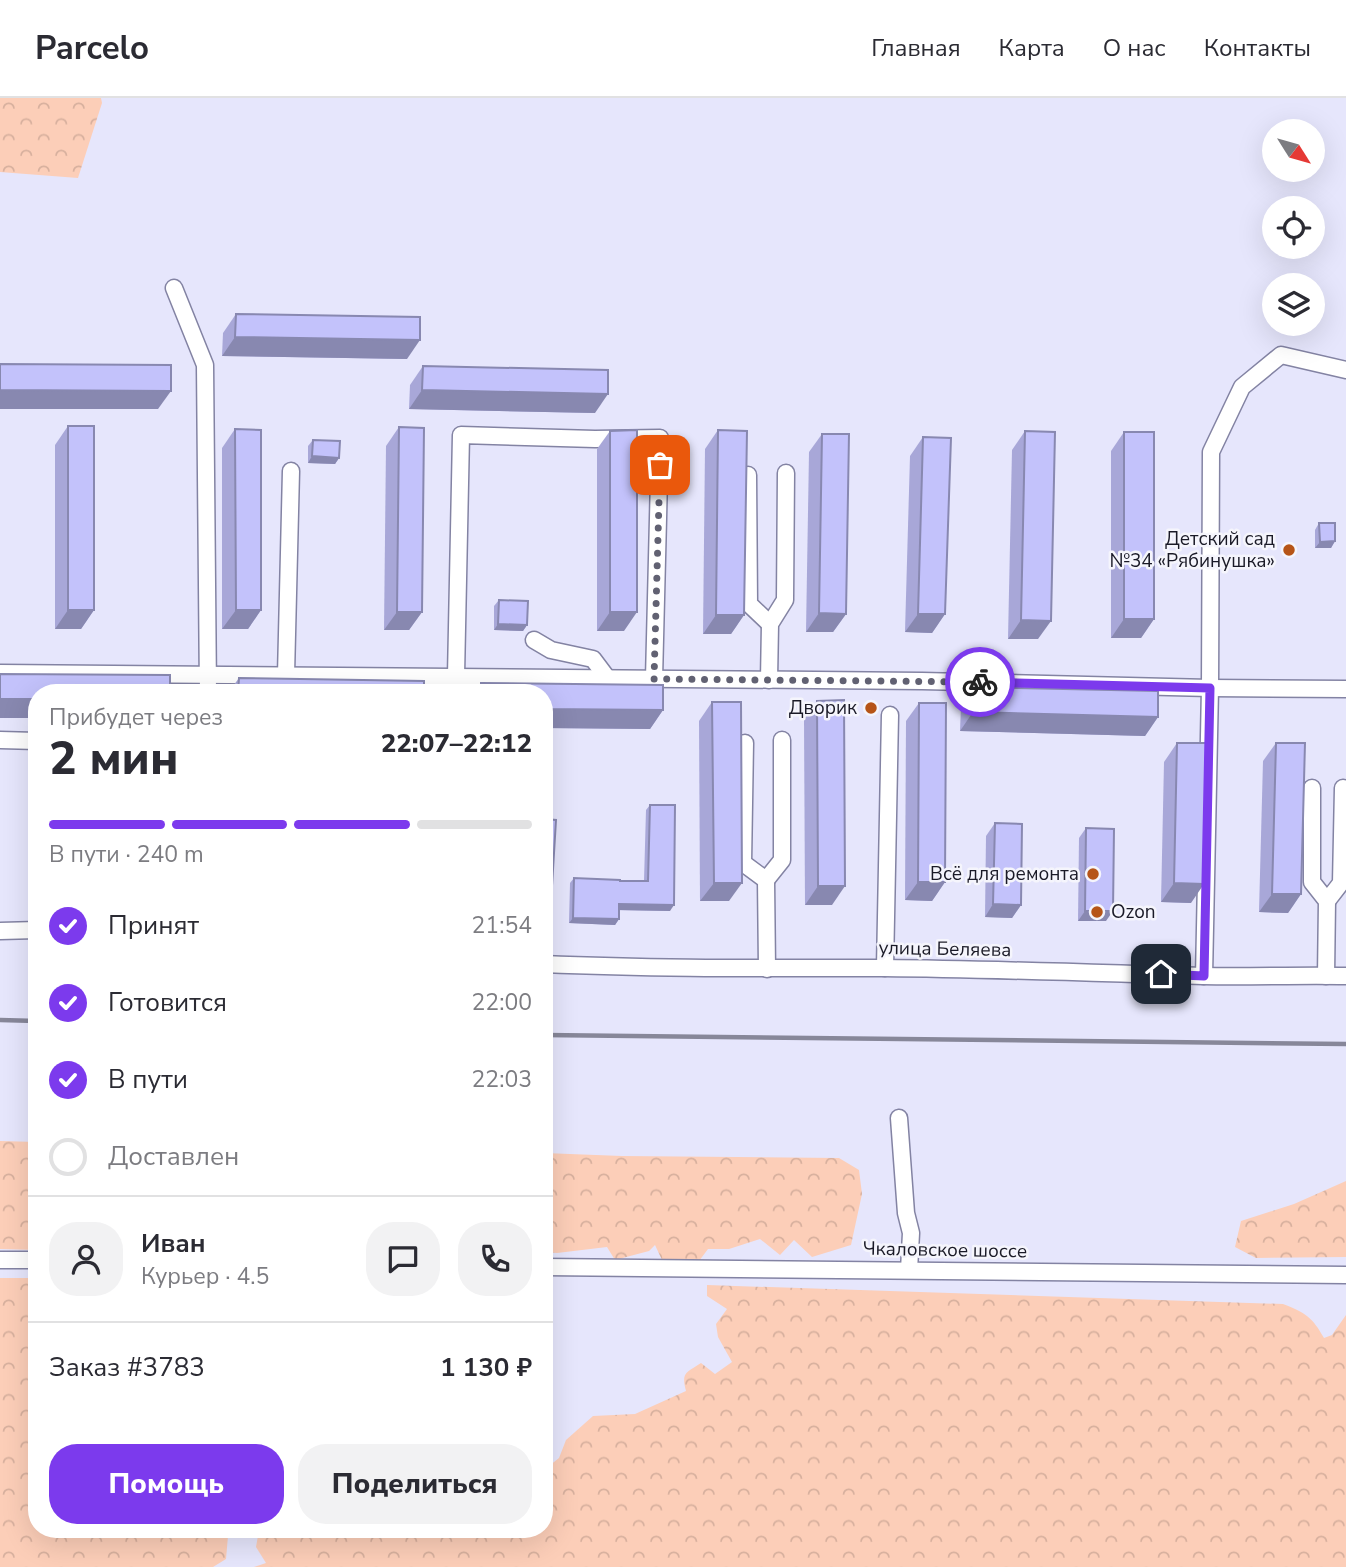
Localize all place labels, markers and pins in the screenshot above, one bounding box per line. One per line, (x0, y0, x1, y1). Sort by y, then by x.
pin (630, 435, 690, 495)
place label: Детский сад №34 «Рябинушка» (1109, 526, 1275, 574)
marker: Детский сад №34 «Рябинушка» (1281, 542, 1297, 558)
place label: Дворик (789, 695, 857, 721)
marker: Дворик (863, 700, 879, 716)
place label: Всё для ремонта (930, 861, 1079, 887)
marker: Всё для ремонта (1085, 866, 1101, 882)
place label: Ozon (1111, 899, 1156, 925)
marker: Ozon (1089, 904, 1105, 920)
pin (1131, 944, 1191, 1004)

